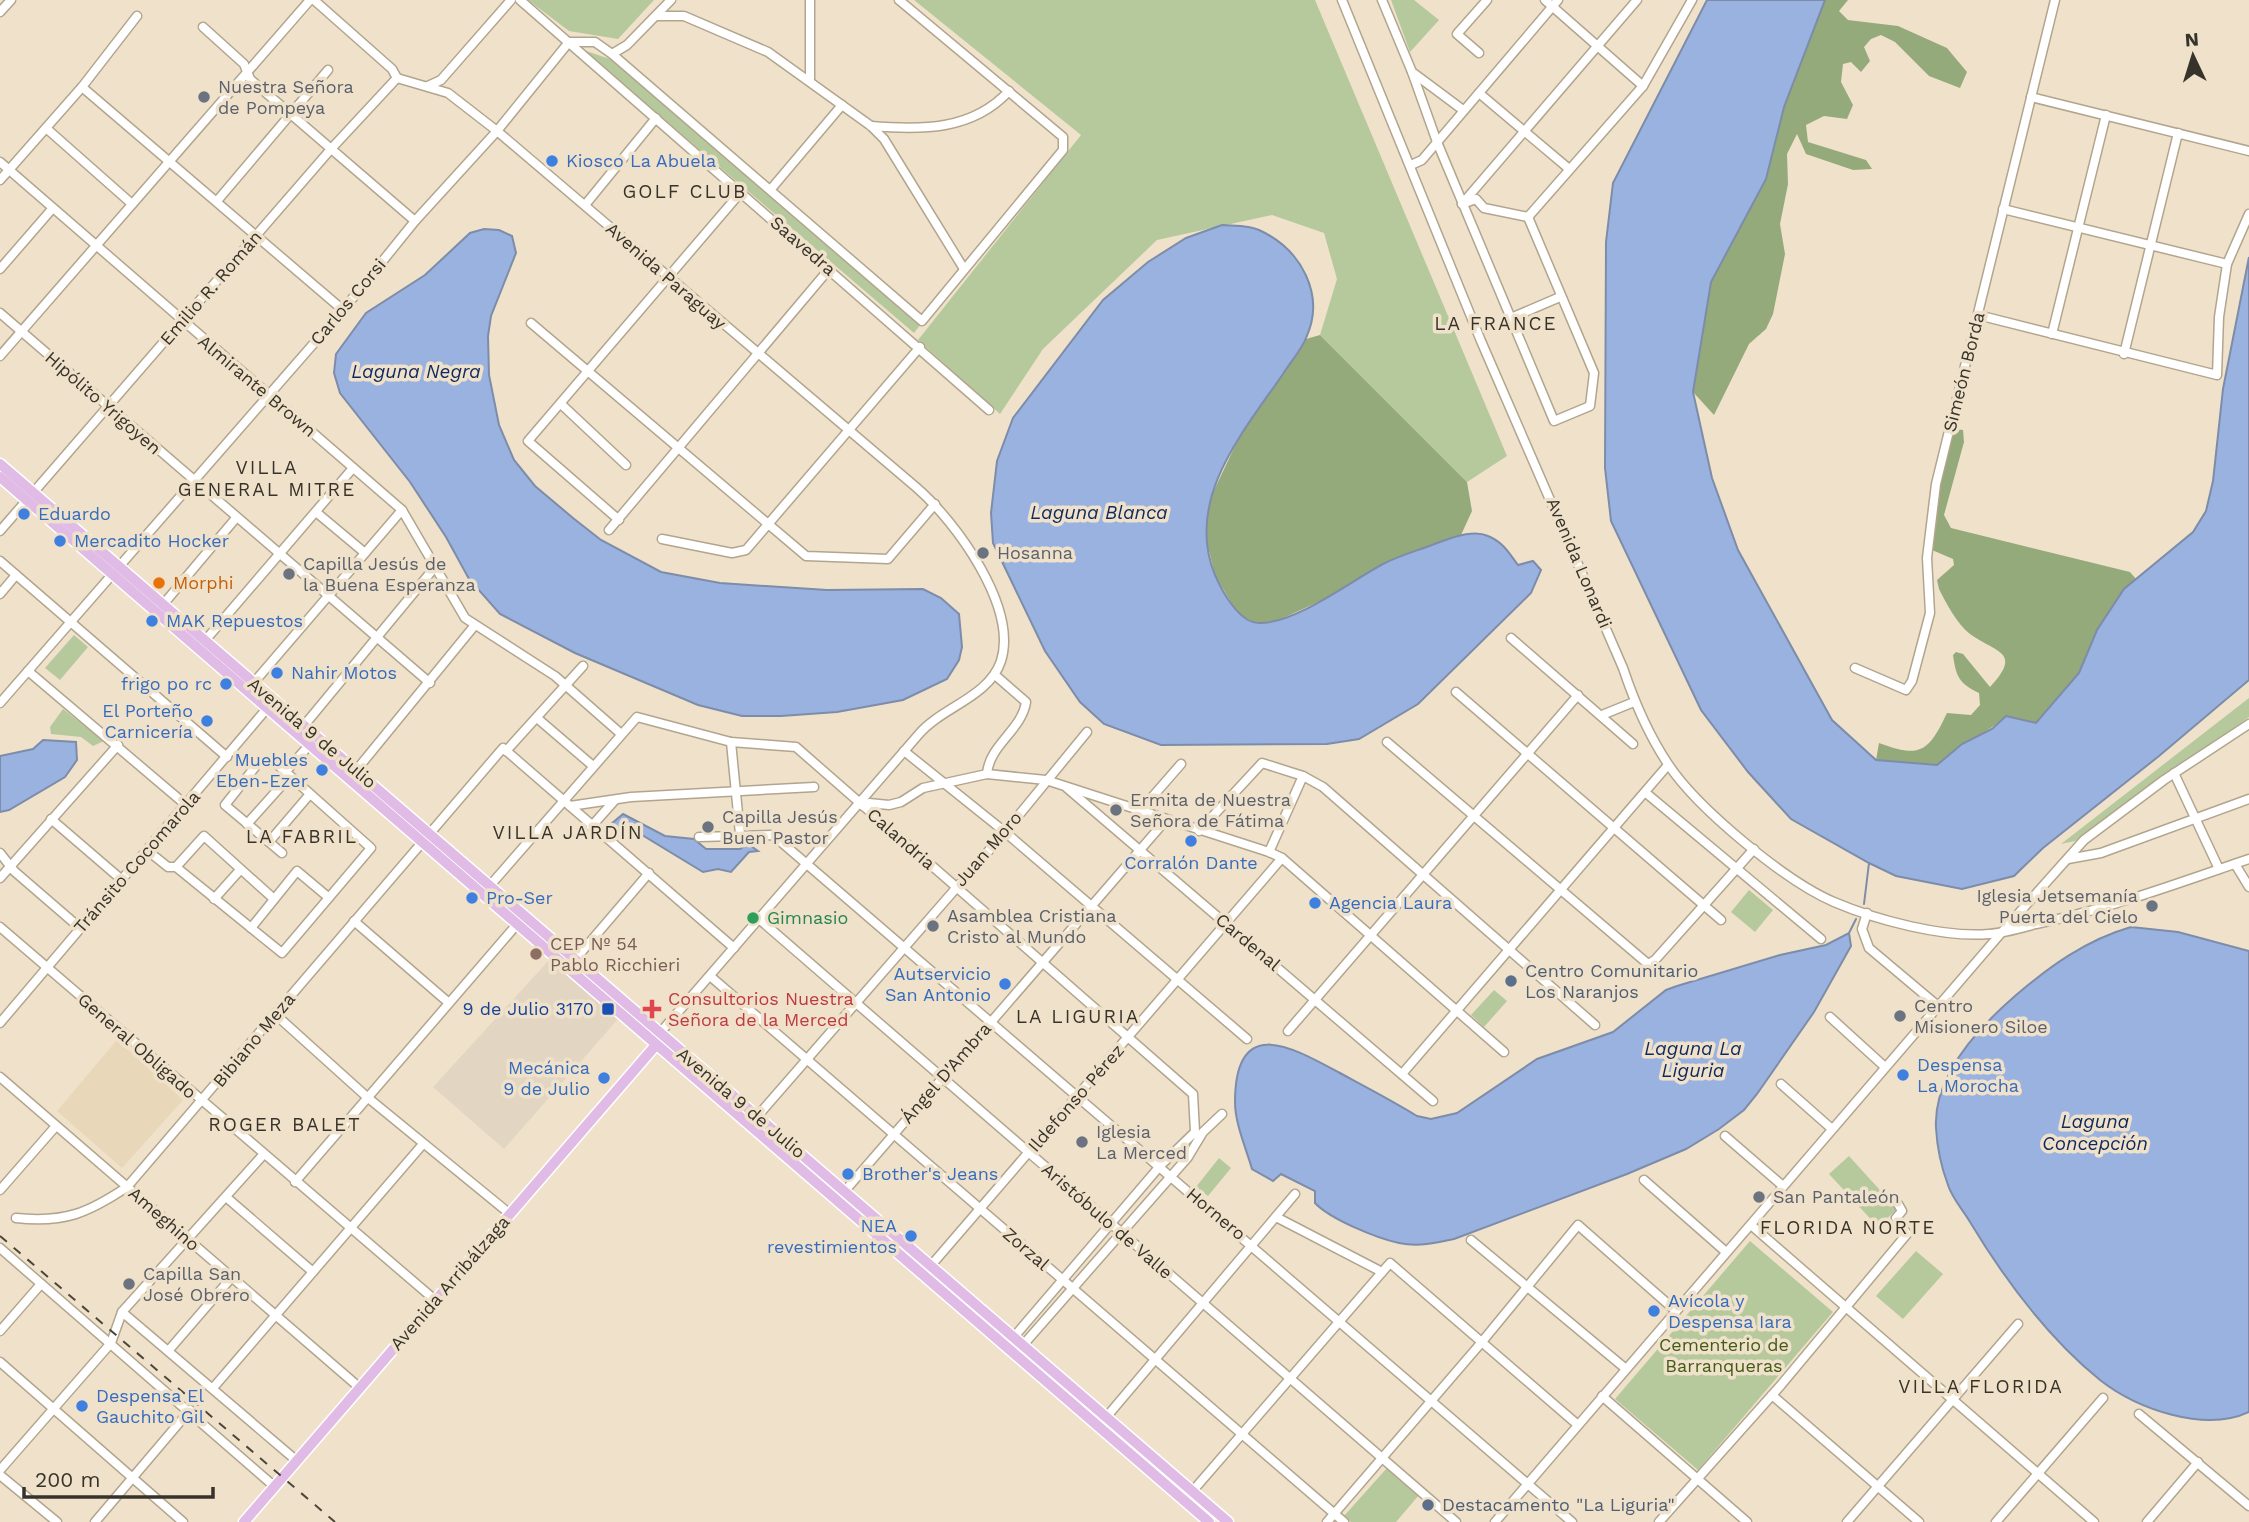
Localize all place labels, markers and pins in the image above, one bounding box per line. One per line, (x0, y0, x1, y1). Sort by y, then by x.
place label: Nuestra Señora de Pompeya (218, 76, 354, 118)
marker: Nuestra Señora de Pompeya (196, 89, 212, 105)
place label: Kiosco La Abuela (566, 150, 716, 171)
marker: Kiosco La Abuela (544, 153, 560, 169)
place label: Eduardo (38, 503, 111, 524)
marker: Eduardo (16, 506, 32, 522)
place label: Mercadito Hocker (74, 530, 229, 551)
marker: Mercadito Hocker (52, 533, 68, 549)
place label: Hosanna (997, 542, 1073, 563)
marker: Hosanna (975, 545, 991, 561)
place label: Capilla Jesús de la Buena Esperanza (303, 553, 476, 595)
marker: Capilla Jesús de la Buena Esperanza (281, 566, 297, 582)
place label: Morphi (173, 572, 234, 593)
marker: Morphi (151, 575, 167, 591)
place label: MAK Repuestos (166, 610, 303, 631)
marker: MAK Repuestos (144, 613, 160, 629)
place label: Nahir Motos (291, 662, 397, 683)
marker: Nahir Motos (269, 665, 285, 681)
place label: frigo po rc (121, 673, 212, 694)
marker: frigo po rc (218, 676, 234, 692)
place label: El Porteño Carnicería (102, 700, 193, 742)
marker: El Porteño Carnicería (199, 713, 215, 729)
place label: Muebles Eben-Ezer (216, 749, 308, 791)
marker: Muebles Eben-Ezer (314, 762, 330, 778)
place label: Ermita de Nuestra Señora de Fátima (1130, 789, 1291, 831)
marker: Ermita de Nuestra Señora de Fátima (1108, 802, 1124, 818)
place label: Capilla Jesús Buen Pastor (722, 806, 838, 848)
marker: Capilla Jesús Buen Pastor (700, 819, 716, 835)
marker: Corralón Dante (1183, 833, 1199, 849)
place label: Corralón Dante (1124, 852, 1258, 873)
place label: Iglesia Jetsemanía Puerta del Cielo (1977, 885, 2138, 927)
place label: Pro-Ser (486, 887, 553, 908)
marker: Pro-Ser (464, 890, 480, 906)
place label: Agencia Laura (1329, 892, 1452, 913)
marker: Agencia Laura (1307, 895, 1323, 911)
marker: Iglesia Jetsemanía Puerta del Cielo (2144, 898, 2160, 914)
place label: Asamblea Cristiana Cristo al Mundo (947, 905, 1117, 947)
place label: Gimnasio (767, 907, 848, 928)
marker: Gimnasio (745, 910, 761, 926)
marker: Asamblea Cristiana Cristo al Mundo (925, 918, 941, 934)
place label: CEP Nº 54 Pablo Ricchieri (550, 933, 680, 975)
marker: CEP Nº 54 Pablo Ricchieri (528, 946, 544, 962)
place label: Centro Comunitario Los Naranjos (1525, 960, 1698, 1002)
place label: Autservicio San Antonio (885, 963, 991, 1005)
marker: Centro Comunitario Los Naranjos (1503, 973, 1519, 989)
marker: Autservicio San Antonio (997, 976, 1013, 992)
place label: Consultorios Nuestra Señora de la Merced (668, 988, 854, 1030)
place label: Centro Misionero Siloe (1914, 995, 2048, 1037)
place label: 9 de Julio 3170 (463, 998, 594, 1019)
marker: Consultorios Nuestra Señora de la Merced (642, 999, 662, 1019)
marker: 9 de Julio 3170 (600, 1001, 616, 1017)
marker: Centro Misionero Siloe (1892, 1008, 1908, 1024)
place label: Despensa La Morocha (1917, 1054, 2019, 1096)
place label: Mecánica 9 de Julio (503, 1057, 590, 1099)
marker: Despensa La Morocha (1895, 1067, 1911, 1083)
marker: Mecánica 9 de Julio (596, 1070, 612, 1086)
place label: Iglesia La Merced (1096, 1121, 1187, 1163)
marker: Iglesia La Merced (1074, 1134, 1090, 1150)
place label: Brother's Jeans (862, 1163, 998, 1184)
marker: Brother's Jeans (840, 1166, 856, 1182)
place label: San Pantaleón (1773, 1186, 1900, 1207)
marker: San Pantaleón (1751, 1189, 1767, 1205)
place label: NEA revestimientos (767, 1215, 897, 1257)
marker: NEA revestimientos (903, 1228, 919, 1244)
place label: Capilla San José Obrero (143, 1263, 250, 1305)
marker: Capilla San José Obrero (121, 1276, 137, 1292)
place label: Avícola y Despensa Iara (1668, 1290, 1792, 1332)
marker: Avícola y Despensa Iara (1646, 1303, 1662, 1319)
place label: Despensa El Gauchito Gil (96, 1385, 205, 1427)
marker: Despensa El Gauchito Gil (74, 1398, 90, 1414)
place label: Destacamento "La Liguria" (1442, 1494, 1675, 1515)
marker: Destacamento "La Liguria" (1420, 1497, 1436, 1513)

